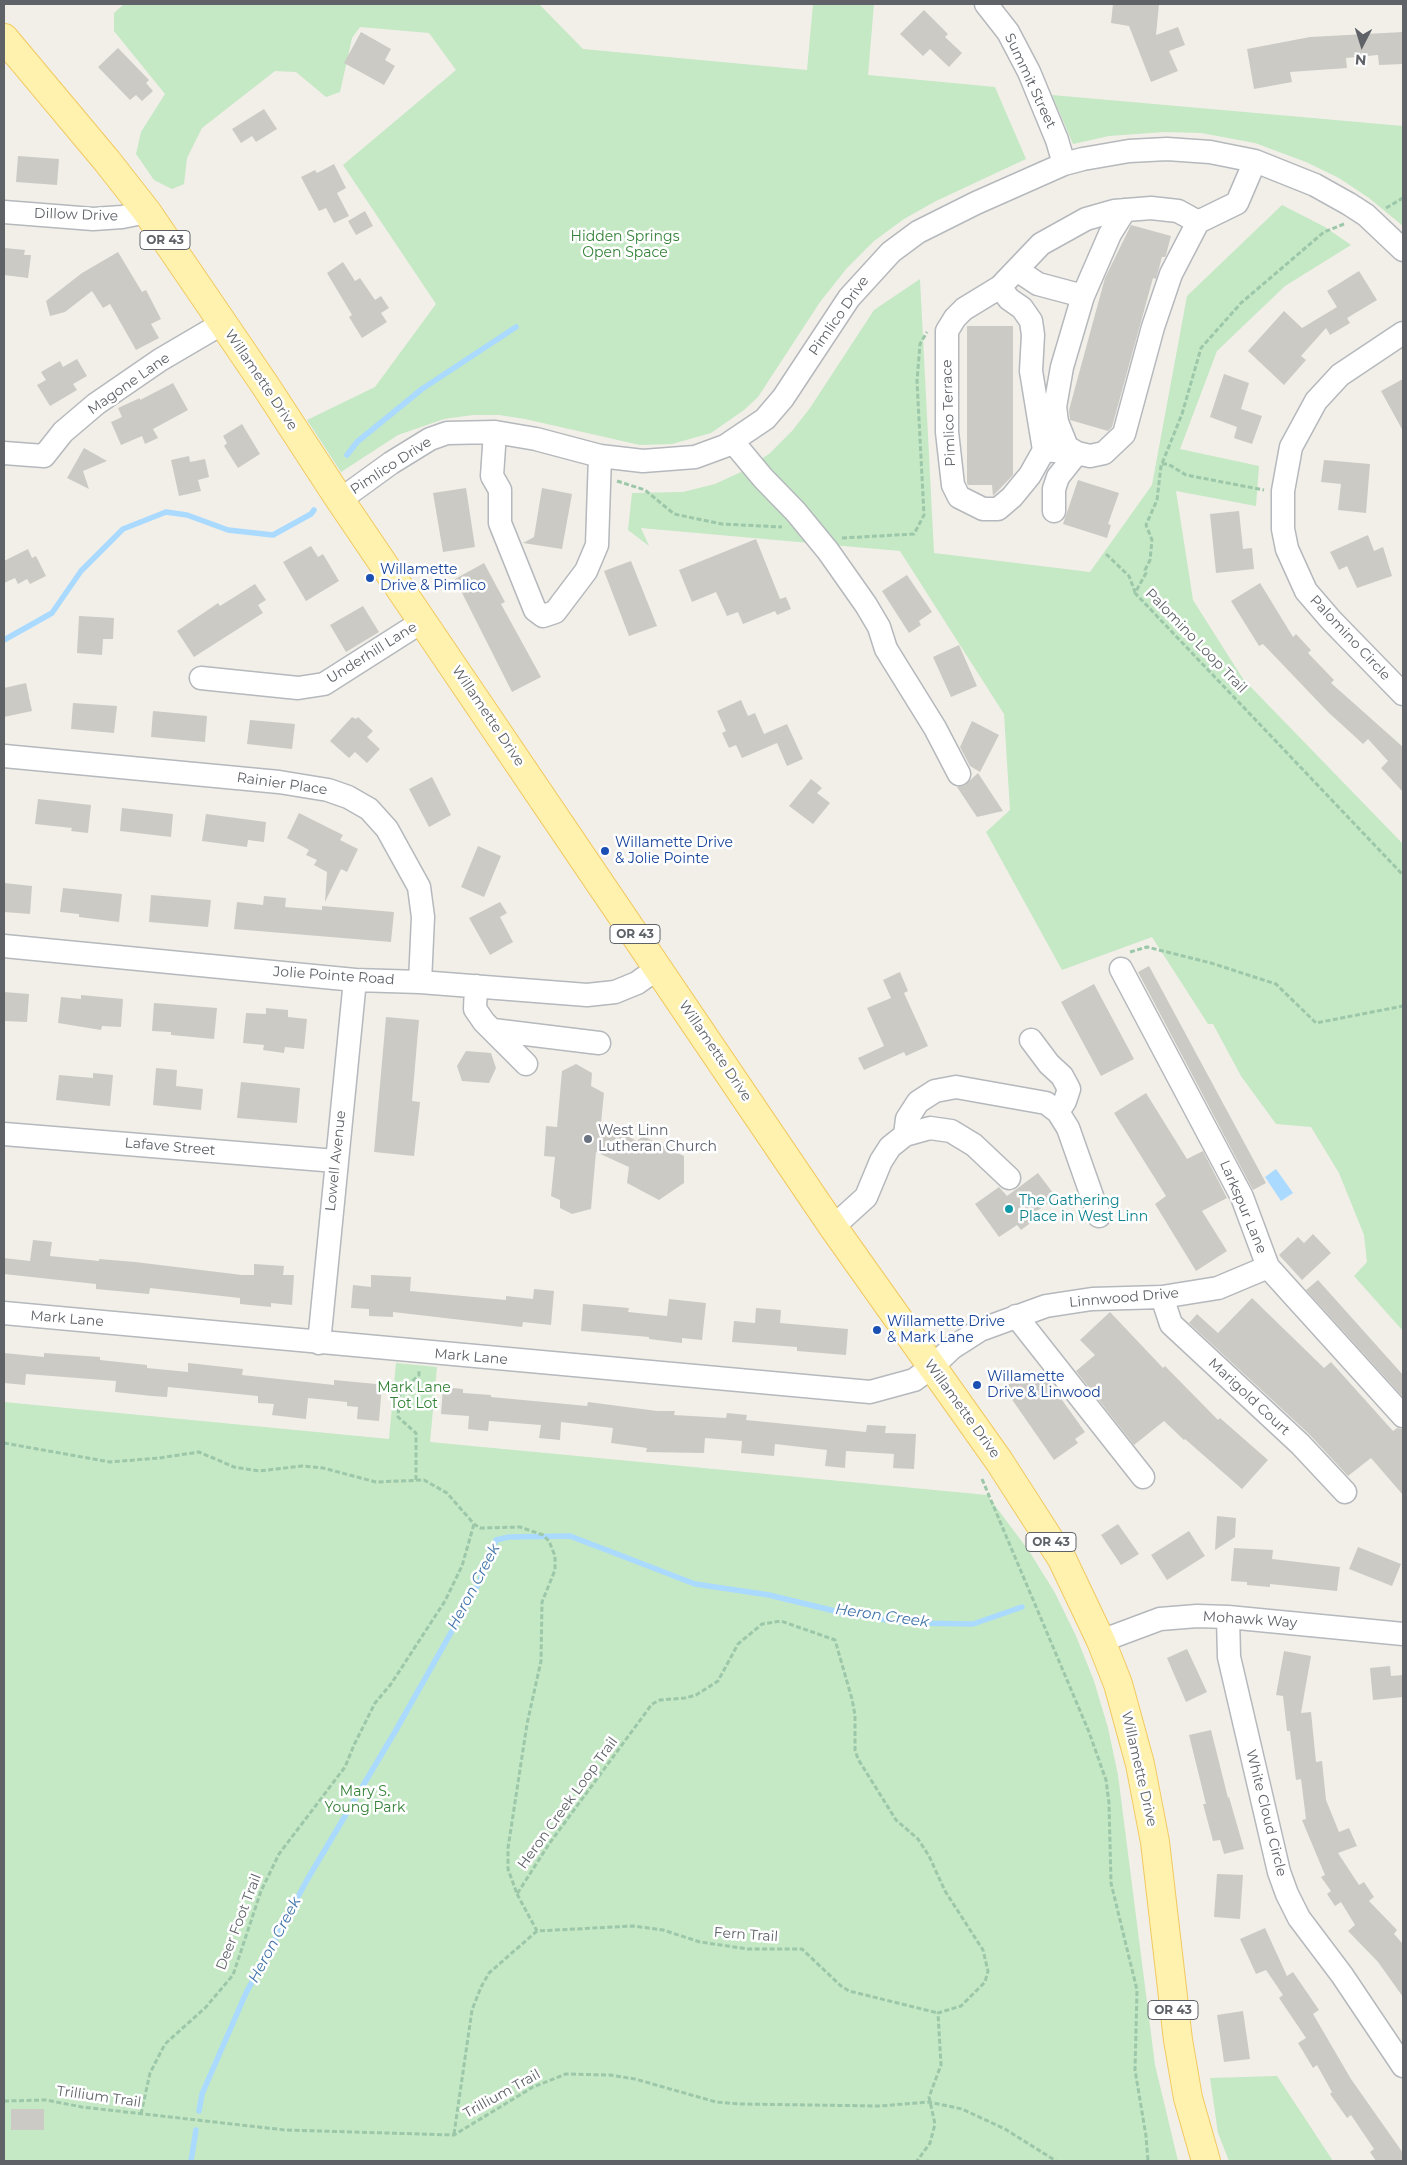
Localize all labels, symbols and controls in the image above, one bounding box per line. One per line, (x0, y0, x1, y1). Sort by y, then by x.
north arrow (1337, 20, 1387, 70)
street label: Summit Street (1001, 31, 1059, 131)
text: N (1354, 50, 1367, 69)
street label: Dillow Drive (34, 205, 118, 225)
park label: Hidden Springs Open Space (571, 229, 679, 262)
road number: OR 43 (140, 230, 190, 250)
street label: Pimlico Drive (805, 273, 873, 359)
street label: Willamette Drive (221, 326, 301, 434)
street label: Magone Lane (85, 350, 173, 418)
street label: Pimlico Terrace (939, 359, 959, 467)
street label: Pimlico Drive (347, 434, 435, 498)
place label: Willamette Drive & Pimlico (380, 562, 486, 594)
marker: Willamette Drive & Pimlico (364, 572, 376, 584)
street label: Palomino Loop Trail (1142, 585, 1250, 697)
street label: Palomino Circle (1306, 592, 1394, 684)
street label: Underhill Lane (324, 619, 420, 687)
street label: Willamette Drive (448, 662, 528, 770)
street label: Rainier Place (236, 769, 328, 799)
place label: Willamette Drive & Jolie Pointe (615, 835, 733, 868)
marker: Willamette Drive & Jolie Pointe (599, 845, 611, 857)
road number: OR 43 (610, 924, 660, 944)
street label: Jolie Pointe Road (273, 963, 395, 989)
street label: Willamette Drive (675, 997, 755, 1105)
street label: Lowell Avenue (322, 1110, 350, 1212)
place label: West Linn Lutheran Church (598, 1123, 717, 1156)
marker: West Linn Lutheran Church (582, 1133, 594, 1145)
street label: Lafave Street (124, 1135, 216, 1159)
street label: Larkspur Lane (1216, 1158, 1270, 1256)
place label: The Gathering Place in West Linn (1019, 1193, 1148, 1226)
marker: The Gathering Place in West Linn (1003, 1203, 1015, 1215)
street label: Linnwood Drive (1068, 1285, 1180, 1311)
street label: Mark Lane (30, 1307, 104, 1331)
place label: Willamette Drive & Mark Lane (887, 1314, 1005, 1346)
marker: Willamette Drive & Mark Lane (871, 1324, 883, 1336)
street label: Mark Lane (434, 1345, 508, 1369)
street label: Marigold Court (1205, 1355, 1293, 1439)
street label: Willamette Drive (921, 1356, 1003, 1462)
place label: Willamette Drive & Linwood (987, 1369, 1101, 1401)
marker: Willamette Drive & Linwood (971, 1379, 983, 1391)
park label: Mark Lane Tot Lot (377, 1380, 451, 1412)
road number: OR 43 (1026, 1532, 1076, 1551)
water label: Heron Creek (444, 1541, 504, 1633)
water label: Heron Creek (834, 1601, 930, 1631)
street label: Mohawk Way (1202, 1608, 1298, 1632)
street label: Willamette Drive (1118, 1710, 1160, 1828)
street label: Heron Creek Loop Trail (514, 1734, 622, 1872)
street label: White Cloud Circle (1242, 1748, 1290, 1878)
park label: Mary S. Young Park (325, 1784, 405, 1816)
street label: Deer Foot Trail (213, 1871, 265, 1973)
water label: Heron Creek (245, 1894, 305, 1986)
street label: Fern Trail (713, 1924, 779, 1946)
road number: OR 43 (1148, 2000, 1198, 2020)
street label: Trillium Trail (461, 2066, 543, 2122)
street label: Trillium Trail (56, 2083, 142, 2111)

